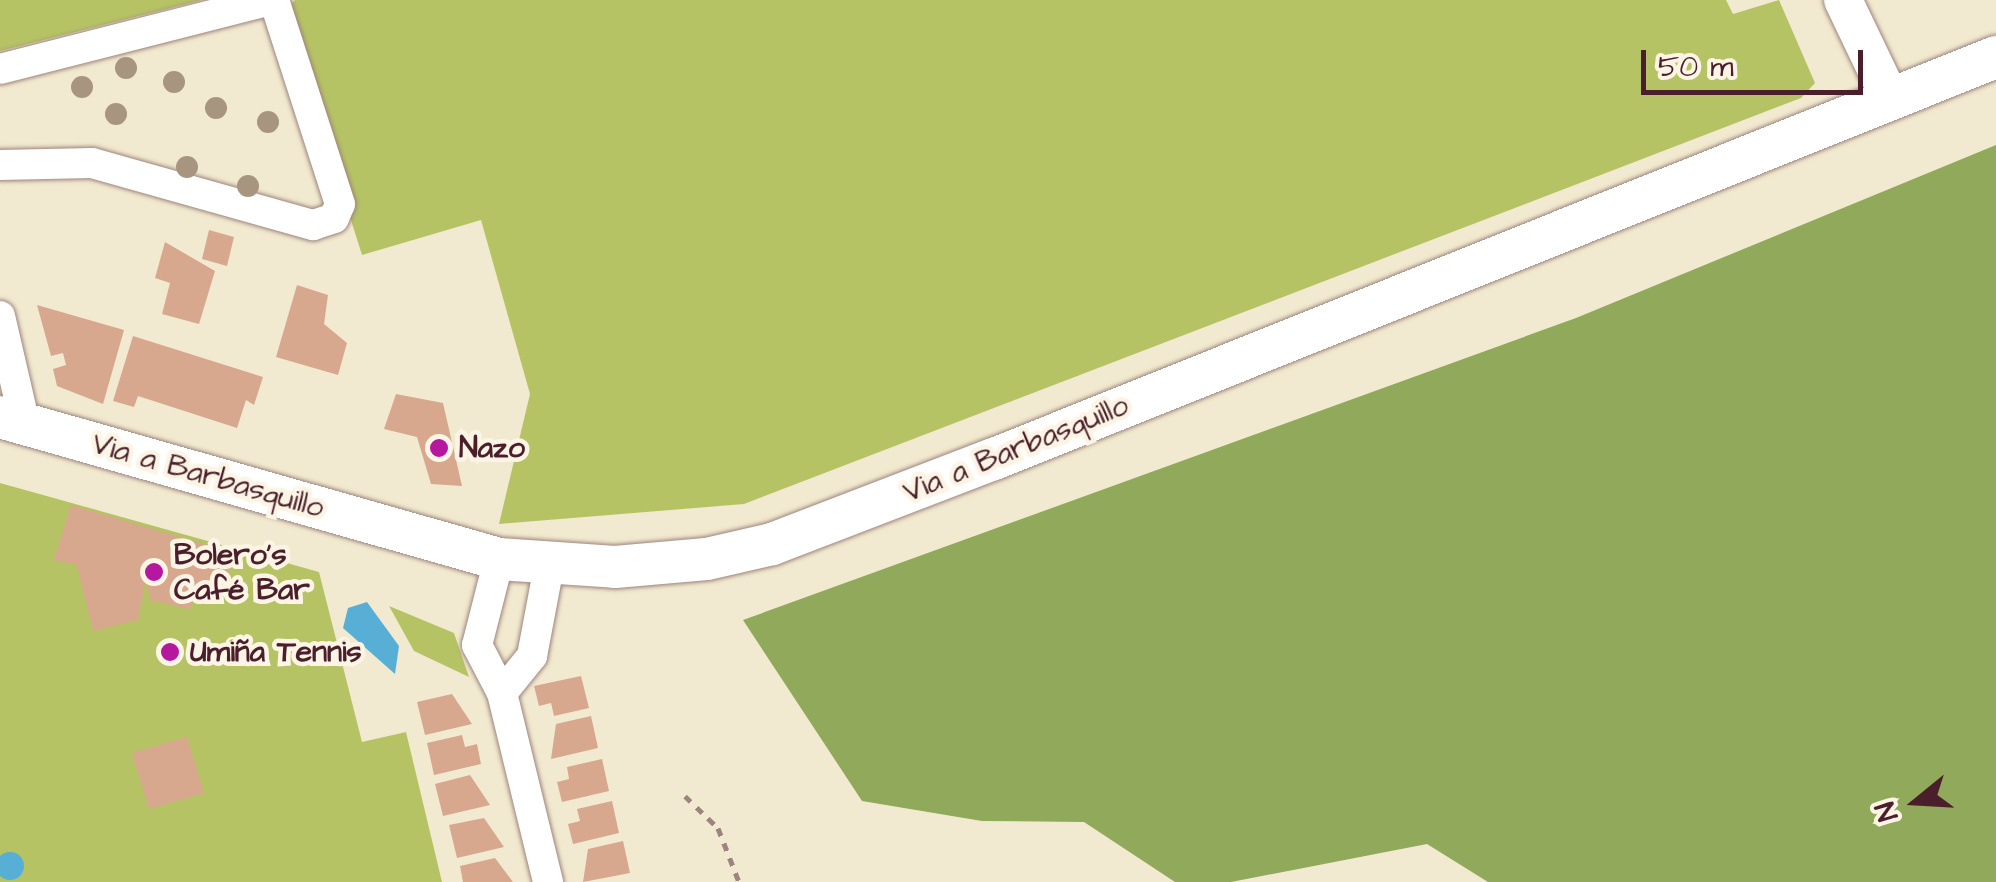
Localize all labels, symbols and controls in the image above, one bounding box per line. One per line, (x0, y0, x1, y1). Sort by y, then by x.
scale bar (1646, 30, 1868, 92)
text: 50 m (1658, 46, 1734, 88)
street label: Via a Barbasquillo (898, 387, 1134, 511)
street label: Via a Barbasquillo (88, 426, 328, 526)
place label: Nazo (459, 430, 525, 466)
marker: Nazo (428, 437, 450, 459)
place label: Bolero’s Café Bar (174, 537, 310, 608)
marker: Bolero’s Café Bar (143, 561, 165, 583)
place label: Umiña Tennis (190, 634, 362, 670)
marker: Umiña Tennis (159, 641, 181, 663)
north arrow (1866, 752, 1966, 852)
text: N (1866, 797, 1908, 826)

